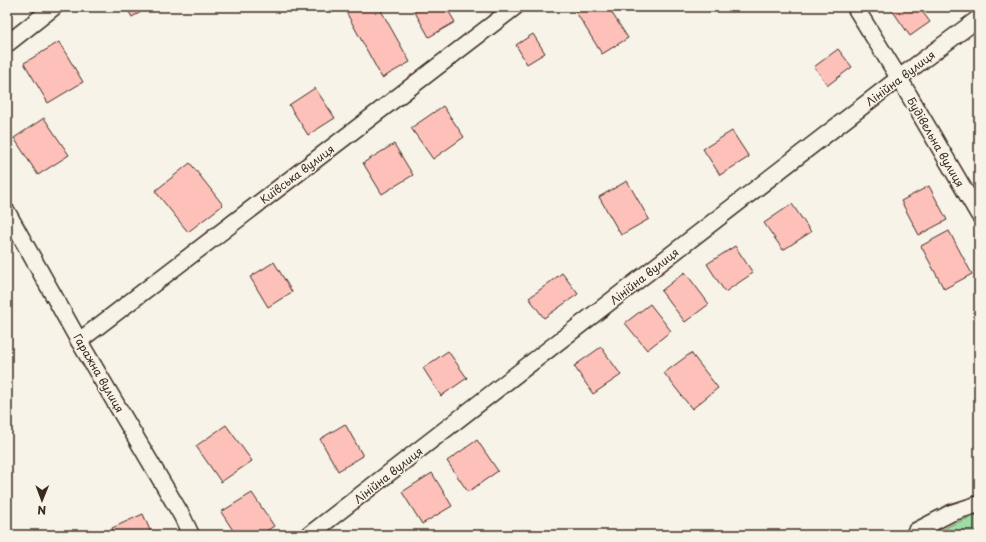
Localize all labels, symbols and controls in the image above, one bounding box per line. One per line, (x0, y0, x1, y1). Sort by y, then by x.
street label: Лінійна вулиця (862, 46, 938, 110)
street label: Будівельна вулиця (903, 94, 969, 190)
street label: Київська вулиця (256, 140, 338, 208)
street label: Лінійна вулиця (606, 244, 682, 308)
street label: Гаражна вулиця (69, 330, 129, 416)
street label: Лінійна вулиця (350, 443, 426, 507)
north arrow (22, 480, 62, 520)
text: N (37, 502, 46, 519)

